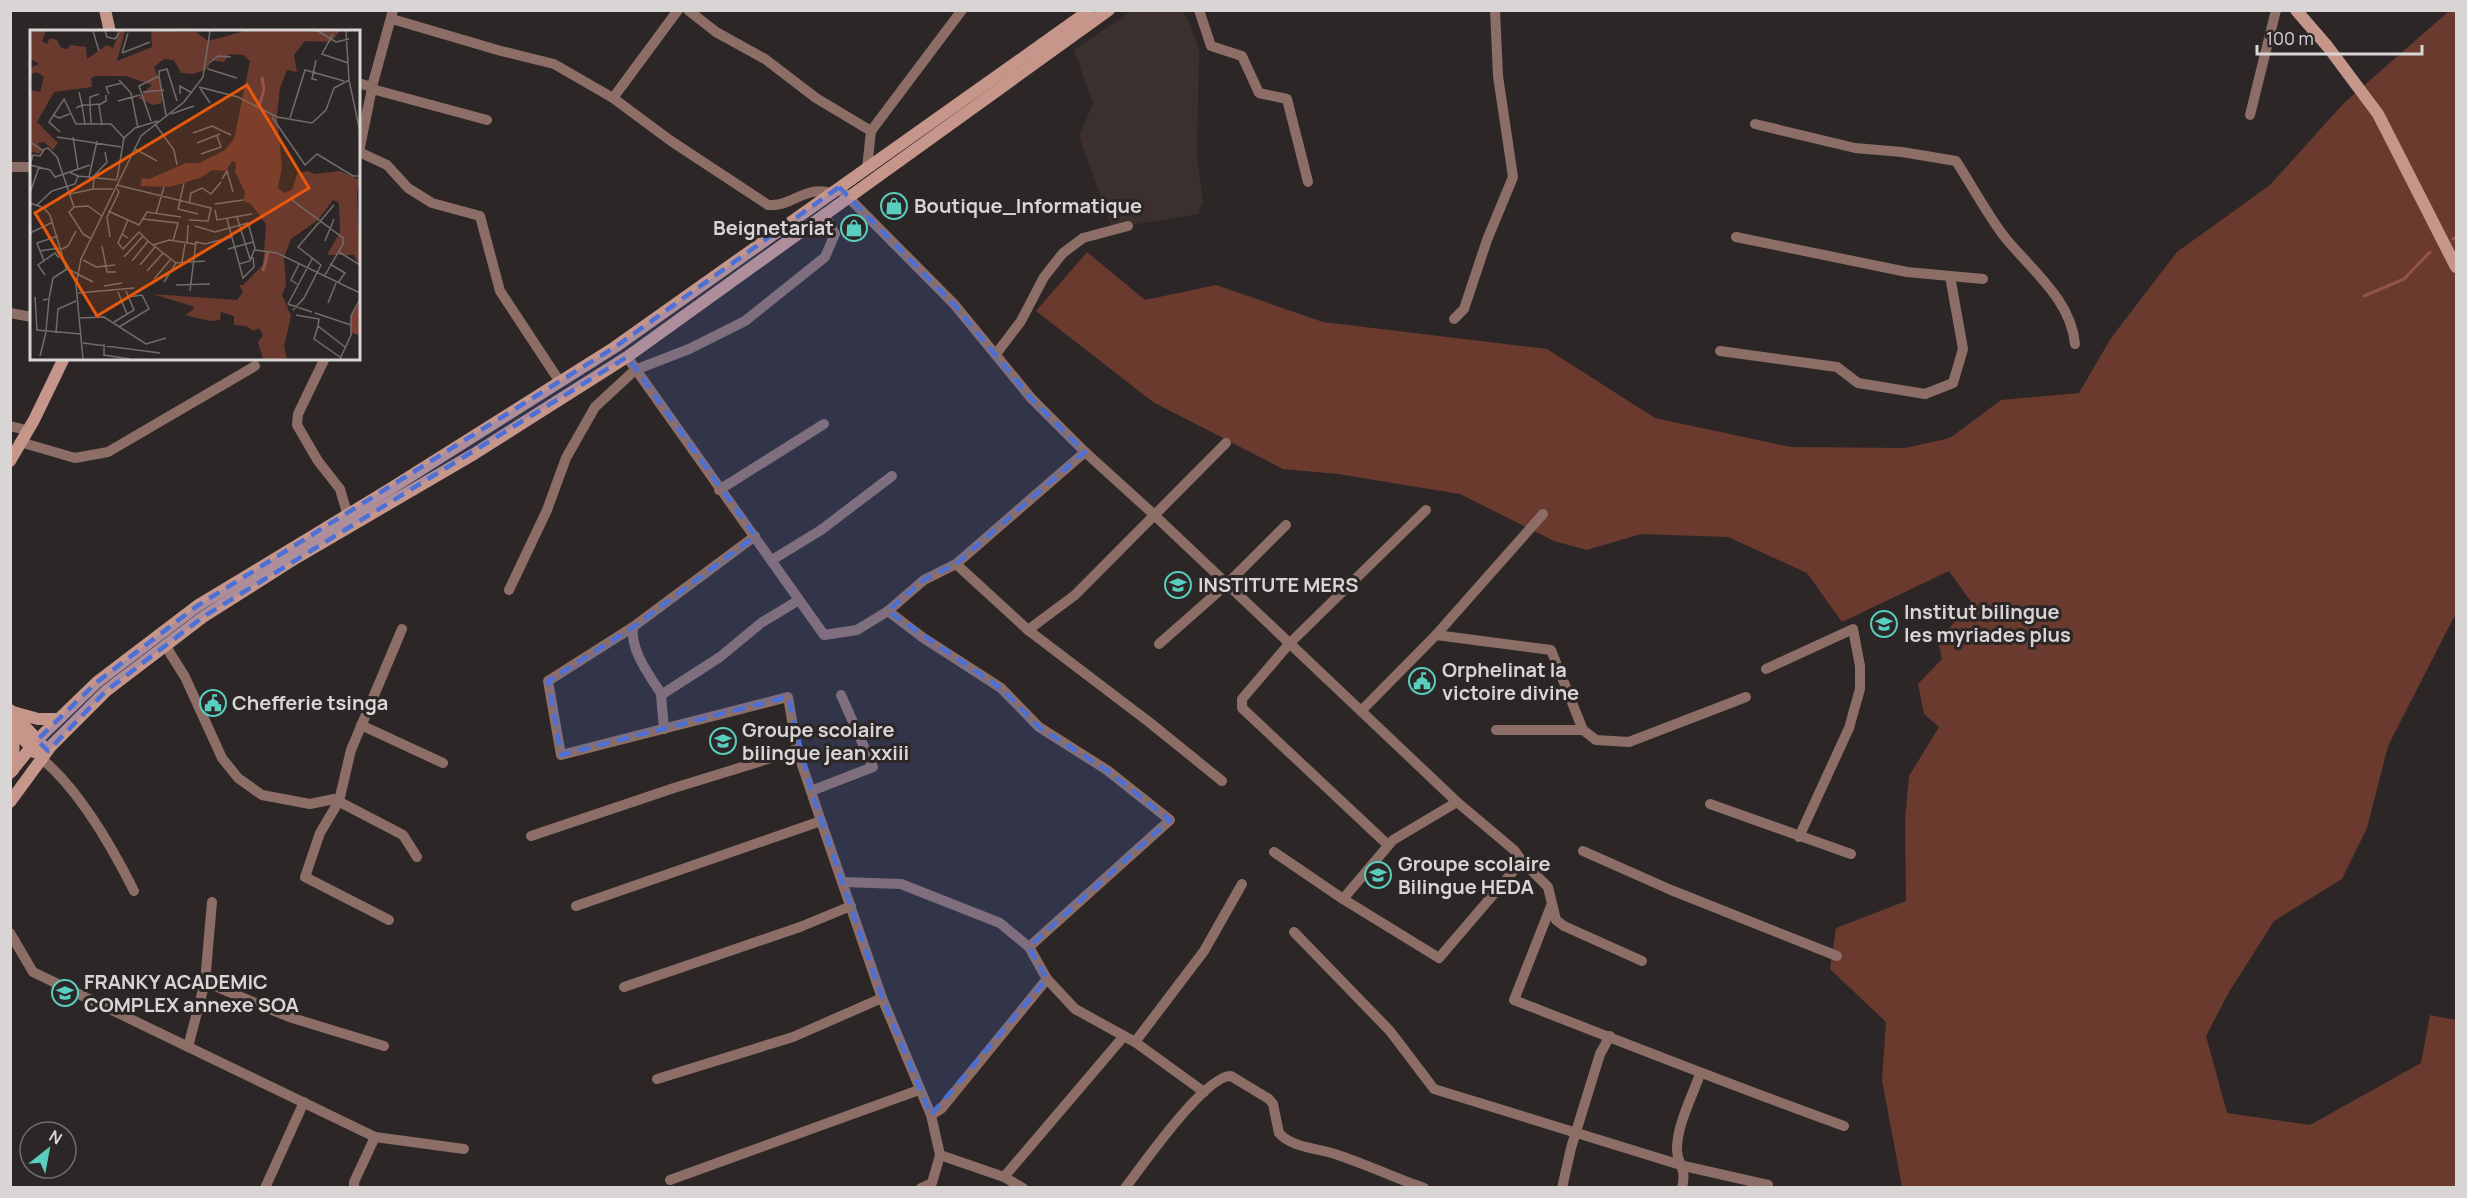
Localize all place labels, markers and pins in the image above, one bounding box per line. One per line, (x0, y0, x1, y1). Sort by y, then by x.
shop icon: Boutique_Informatique (879, 191, 909, 221)
place label: Boutique_Informatique (914, 192, 1142, 219)
shop icon: Beignetariat (839, 213, 869, 243)
place label: Beignetariat (713, 214, 834, 241)
school or university icon: INSTITUTE MERS (1163, 570, 1193, 600)
place label: INSTITUTE MERS (1198, 571, 1358, 598)
place label: Institut bilingue les myriades plus (1904, 598, 2071, 648)
school or university icon: Institut bilingue les myriades plus (1869, 609, 1899, 639)
place label: Orphelinat la victoire divine (1442, 656, 1579, 706)
public building icon: Orphelinat la victoire divine (1407, 666, 1437, 696)
public building icon: Chefferie tsinga (198, 688, 228, 718)
place label: Chefferie tsinga (232, 689, 388, 716)
place label: Groupe scolaire bilingue jean xxiii (742, 716, 909, 766)
school or university icon: Groupe scolaire bilingue jean xxiii (708, 726, 738, 756)
place label: Groupe scolaire Bilingue HEDA (1398, 850, 1551, 900)
school or university icon: Groupe scolaire Bilingue HEDA (1363, 860, 1393, 890)
place label: FRANKY ACADEMIC COMPLEX annexe SOA (84, 968, 300, 1018)
school or university icon: FRANKY ACADEMIC COMPLEX annexe SOA (50, 978, 80, 1008)

